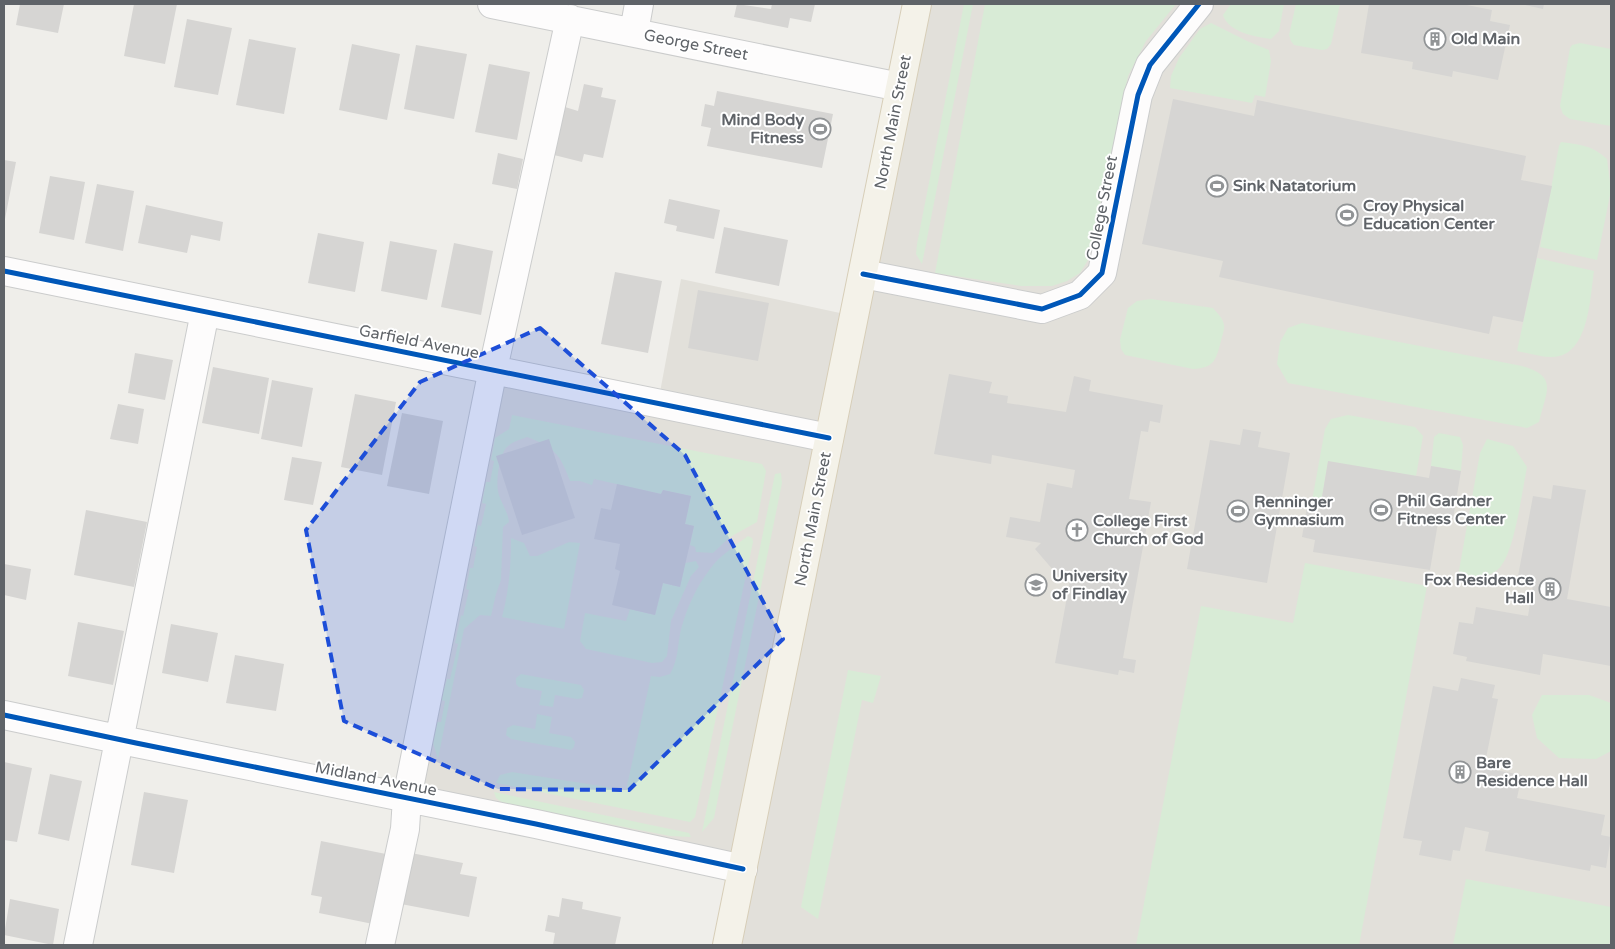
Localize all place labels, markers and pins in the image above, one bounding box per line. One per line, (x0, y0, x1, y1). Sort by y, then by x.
building icon: Old Main (1423, 27, 1447, 51)
place label: Old Main (1451, 29, 1520, 49)
place label: Mind Body Fitness (721, 110, 804, 148)
sports icon: Mind Body Fitness (808, 117, 832, 141)
sports icon: Sink Natatorium (1205, 174, 1229, 198)
place label: Sink Natatorium (1233, 176, 1356, 196)
place label: Croy Physical Education Center (1363, 196, 1495, 234)
sports icon: Croy Physical Education Center (1335, 203, 1359, 227)
place label: Phil Gardner Fitness Center (1397, 491, 1506, 529)
place label: Renninger Gymnasium (1254, 492, 1344, 530)
sports icon: Phil Gardner Fitness Center (1369, 498, 1393, 522)
sports icon: Renninger Gymnasium (1226, 499, 1250, 523)
place label: College First Church of God (1093, 511, 1204, 549)
church icon: College First Church of God (1065, 518, 1089, 542)
place label: University of Findlay (1052, 566, 1128, 604)
place label: Fox Residence Hall (1424, 570, 1534, 608)
school or university icon: University of Findlay (1024, 573, 1048, 597)
building icon: Fox Residence Hall (1538, 577, 1562, 601)
place label: Bare Residence Hall (1476, 753, 1588, 791)
building icon: Bare Residence Hall (1448, 760, 1472, 784)

